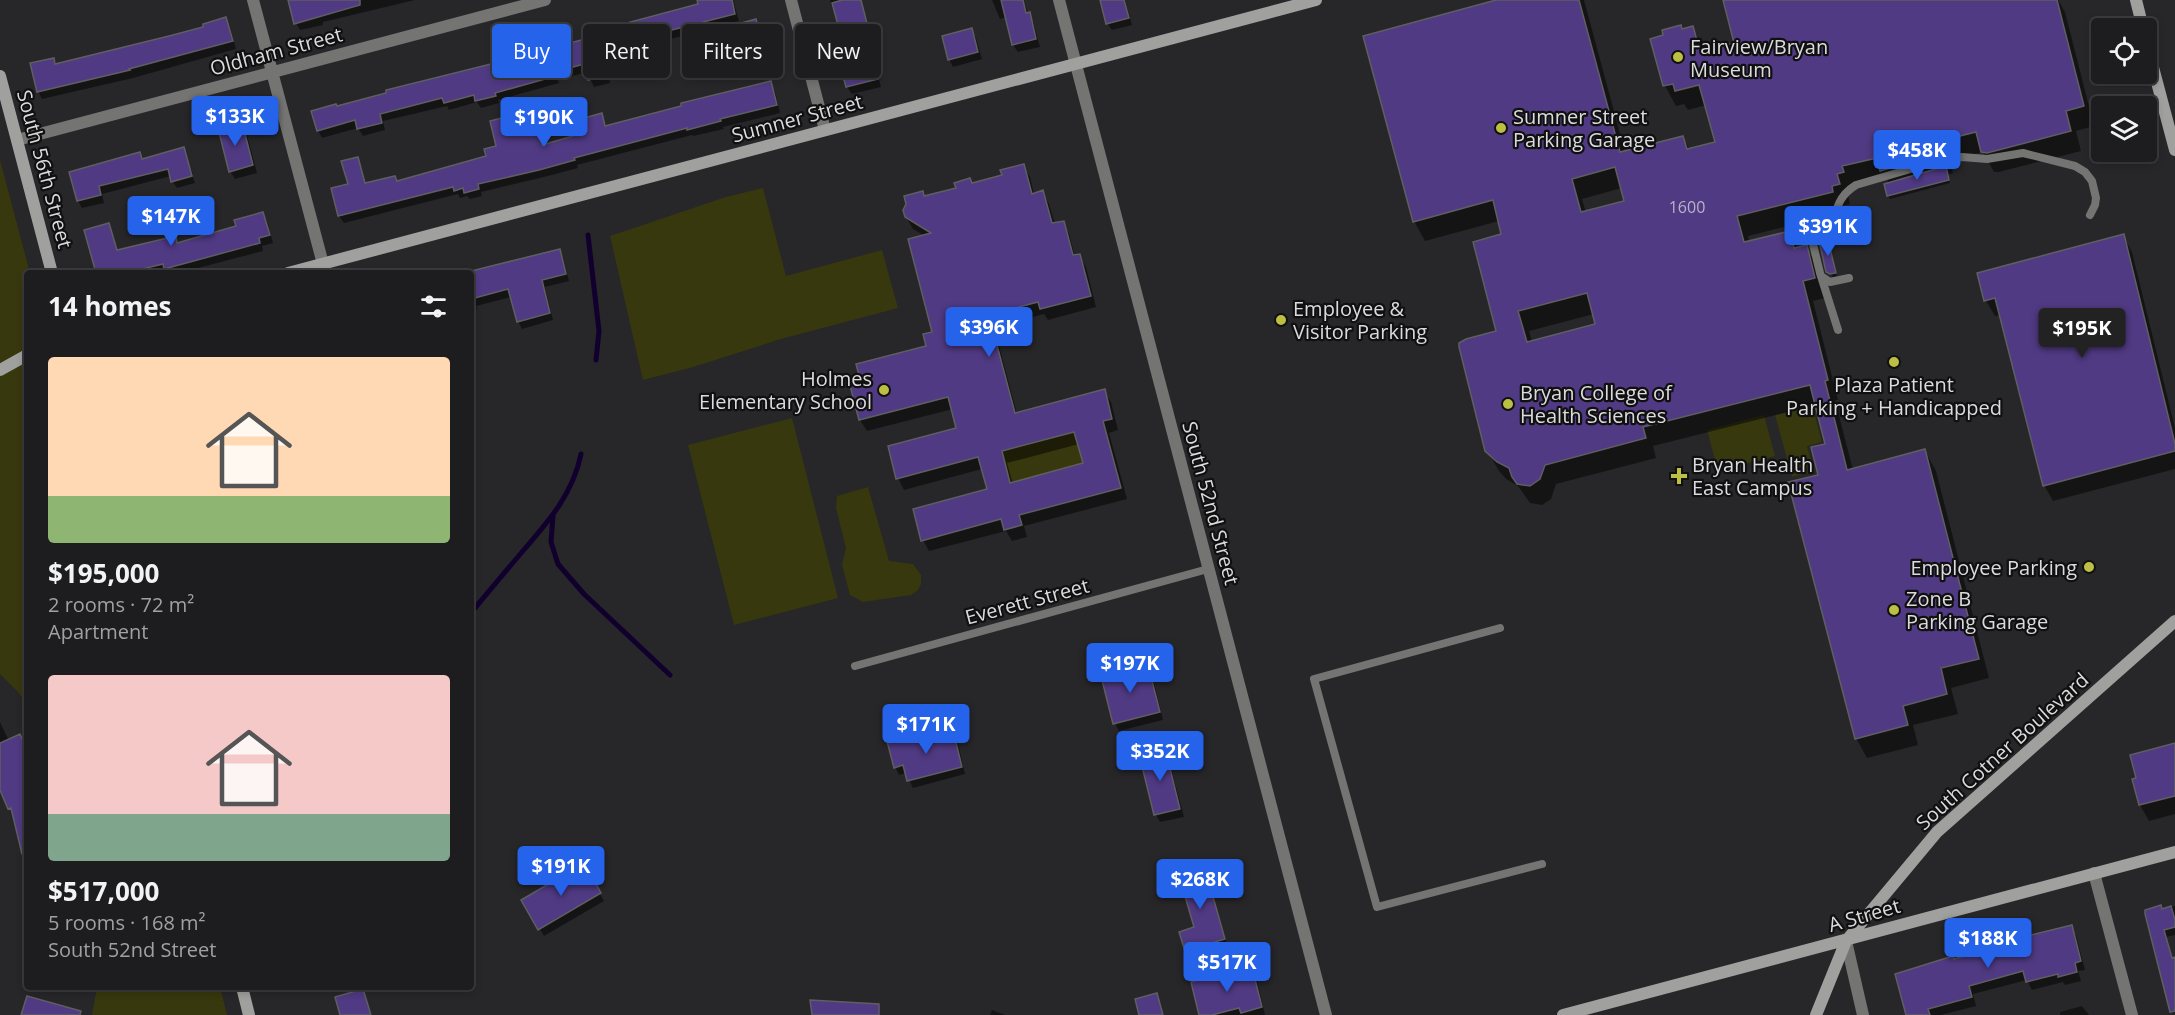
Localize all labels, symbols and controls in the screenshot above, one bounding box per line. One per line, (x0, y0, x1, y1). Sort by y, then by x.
map controls (2091, 18, 2157, 162)
button: locate (2091, 18, 2157, 84)
street label: Oldham Street (207, 20, 345, 82)
chip: Buy (492, 24, 571, 78)
chip: Rent (583, 24, 670, 78)
chip: Filters (682, 24, 783, 78)
chip: New (795, 24, 881, 78)
place label: Fairview/Bryan Museum (1690, 33, 1828, 83)
marker: Fairview/Bryan Museum (1671, 50, 1685, 64)
street label: South 56th Street (11, 87, 79, 251)
street label: Sumner Street (729, 88, 865, 148)
pin: $133K (193, 96, 277, 147)
button: layers (2091, 96, 2157, 162)
pin: $190K (502, 97, 586, 148)
text: $133K (205, 102, 265, 129)
text: $190K (514, 103, 574, 130)
place label: Sumner Street Parking Garage (1513, 103, 1655, 153)
marker: Sumner Street Parking Garage (1494, 121, 1508, 135)
pin: $458K (1875, 130, 1959, 181)
text: $458K (1887, 136, 1947, 163)
pin: $147K (129, 196, 213, 247)
house number: 1600 (1669, 196, 1705, 218)
text: $147K (141, 202, 201, 229)
pin: $391K (1786, 206, 1870, 257)
text: $391K (1798, 212, 1858, 239)
text: 14 homes (48, 288, 172, 324)
icon: filters (417, 290, 450, 323)
place label: Employee & Visitor Parking (1293, 295, 1427, 345)
pin: $396K (947, 307, 1031, 358)
pin: $195K (2040, 308, 2124, 359)
text: $396K (959, 313, 1019, 340)
marker: Employee & Visitor Parking (1274, 313, 1288, 327)
text: $195K (2052, 314, 2112, 341)
marker: Plaza Patient Parking + Handicapped (1887, 355, 1901, 369)
place label: Holmes Elementary School (699, 365, 872, 415)
place label: Plaza Patient Parking + Handicapped (1786, 371, 2002, 421)
place label: Bryan College of Health Sciences (1520, 379, 1673, 429)
marker: Holmes Elementary School (877, 383, 891, 397)
icon: home (195, 396, 303, 504)
marker: Bryan College of Health Sciences (1501, 397, 1515, 411)
street label: South 52nd Street (1176, 418, 1246, 588)
place label: Bryan Health East Campus (1692, 451, 1813, 501)
marker: Bryan Health East Campus (1670, 467, 1688, 485)
place label: Employee Parking (1910, 554, 2077, 581)
text: $195,000 (48, 555, 159, 591)
marker: Employee Parking (2082, 560, 2096, 574)
street label: Everett Street (962, 572, 1092, 630)
place label: Zone B Parking Garage (1906, 585, 2048, 635)
text: 2 rooms · 72 m² (48, 591, 194, 618)
marker: Zone B Parking Garage (1887, 603, 1901, 617)
text: Apartment (48, 618, 148, 645)
pin: $197K (1088, 643, 1172, 694)
text: $197K (1100, 649, 1160, 676)
street label: South Cotner Boulevard (1910, 666, 2094, 836)
pin: $171K (884, 704, 968, 755)
text: $171K (896, 710, 956, 737)
icon: home (195, 714, 303, 822)
pin: $352K (1118, 731, 1202, 782)
text: $352K (1130, 737, 1190, 764)
pin: $191K (519, 846, 603, 897)
text: $191K (531, 852, 591, 879)
pin: $268K (1158, 859, 1242, 910)
text: $268K (1170, 865, 1230, 892)
text: $517,000 (48, 873, 159, 909)
street label: A Street (1825, 892, 1903, 938)
text: 5 rooms · 168 m² (48, 909, 206, 936)
pin: $188K (1946, 918, 2030, 969)
text: $188K (1958, 924, 2018, 951)
text: South 52nd Street (48, 936, 216, 963)
pin: $517K (1185, 942, 1269, 993)
text: $517K (1197, 948, 1257, 975)

